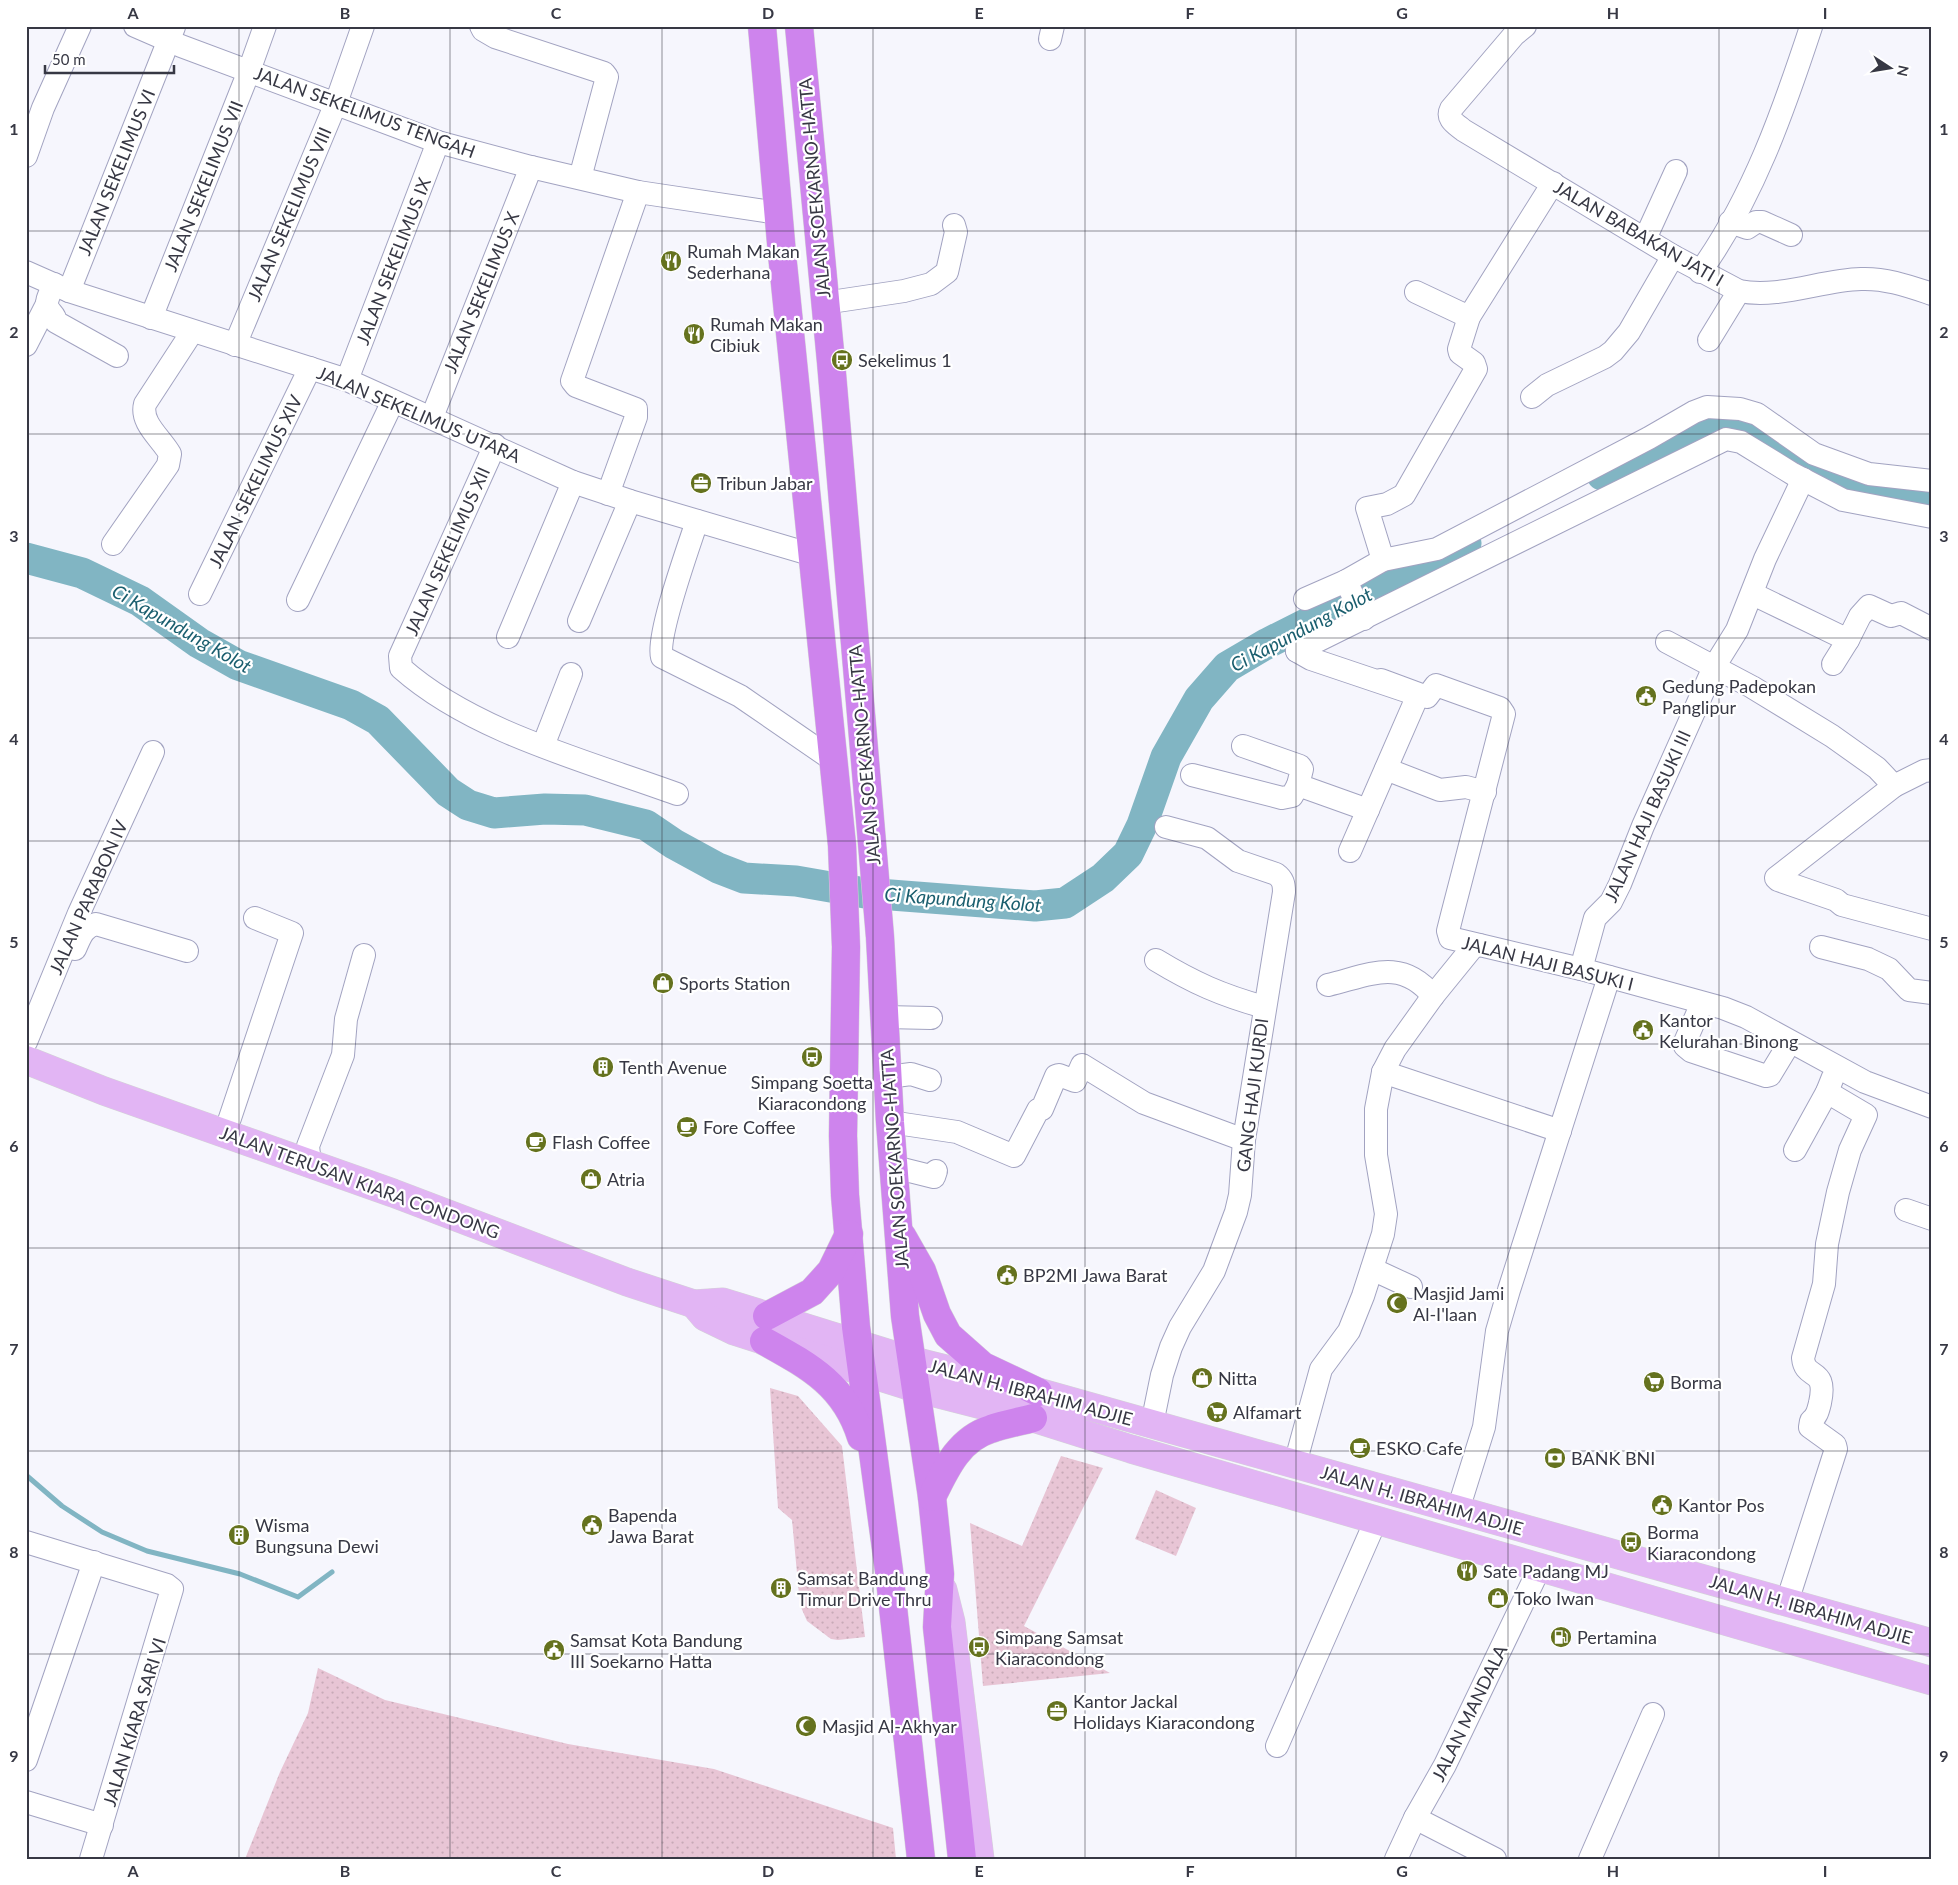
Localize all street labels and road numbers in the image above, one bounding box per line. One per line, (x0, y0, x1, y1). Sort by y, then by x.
street label: JALAN SEKELIMUS TENGAH (251, 62, 479, 162)
street label: JALAN SOEKARNO-HATTA (793, 76, 835, 299)
street label: JALAN SEKELIMUS VI (73, 86, 159, 258)
street label: JALAN SEKELIMUS VII (159, 97, 247, 275)
street label: JALAN SEKELIMUS VIII (242, 124, 336, 304)
street label: JALAN SEKELIMUS IX (351, 174, 435, 348)
street label: JALAN BABAKAN JATI I (1550, 175, 1728, 291)
street label: JALAN SEKELIMUS X (439, 208, 524, 376)
street label: JALAN SEKELIMUS UTARA (314, 361, 525, 467)
street label: JALAN SEKELIMUS XIV (204, 390, 307, 571)
street label: JALAN SEKELIMUS XII (400, 463, 494, 639)
street label: JALAN SOEKARNO-HATTA (843, 643, 885, 866)
street label: JALAN HAJI BASUKI III (1599, 727, 1695, 905)
street label: JALAN PARABON IV (44, 816, 132, 978)
street label: JALAN HAJI BASUKI I (1460, 931, 1636, 995)
street label: GANG HAJI KURDI (1232, 1017, 1272, 1173)
street label: JALAN SOEKARNO-HATTA (875, 1047, 913, 1270)
street label: JALAN TERUSAN KIARA CONDONG (217, 1121, 503, 1243)
street label: JALAN H. IBRAHIM ADJIE (927, 1354, 1135, 1430)
street label: JALAN H. IBRAHIM ADJIE (1318, 1460, 1526, 1540)
street label: JALAN H. IBRAHIM ADJIE (1707, 1569, 1915, 1649)
street label: JALAN KIARA SARI VI (98, 1635, 170, 1809)
street label: JALAN MANDALA (1426, 1640, 1512, 1785)

